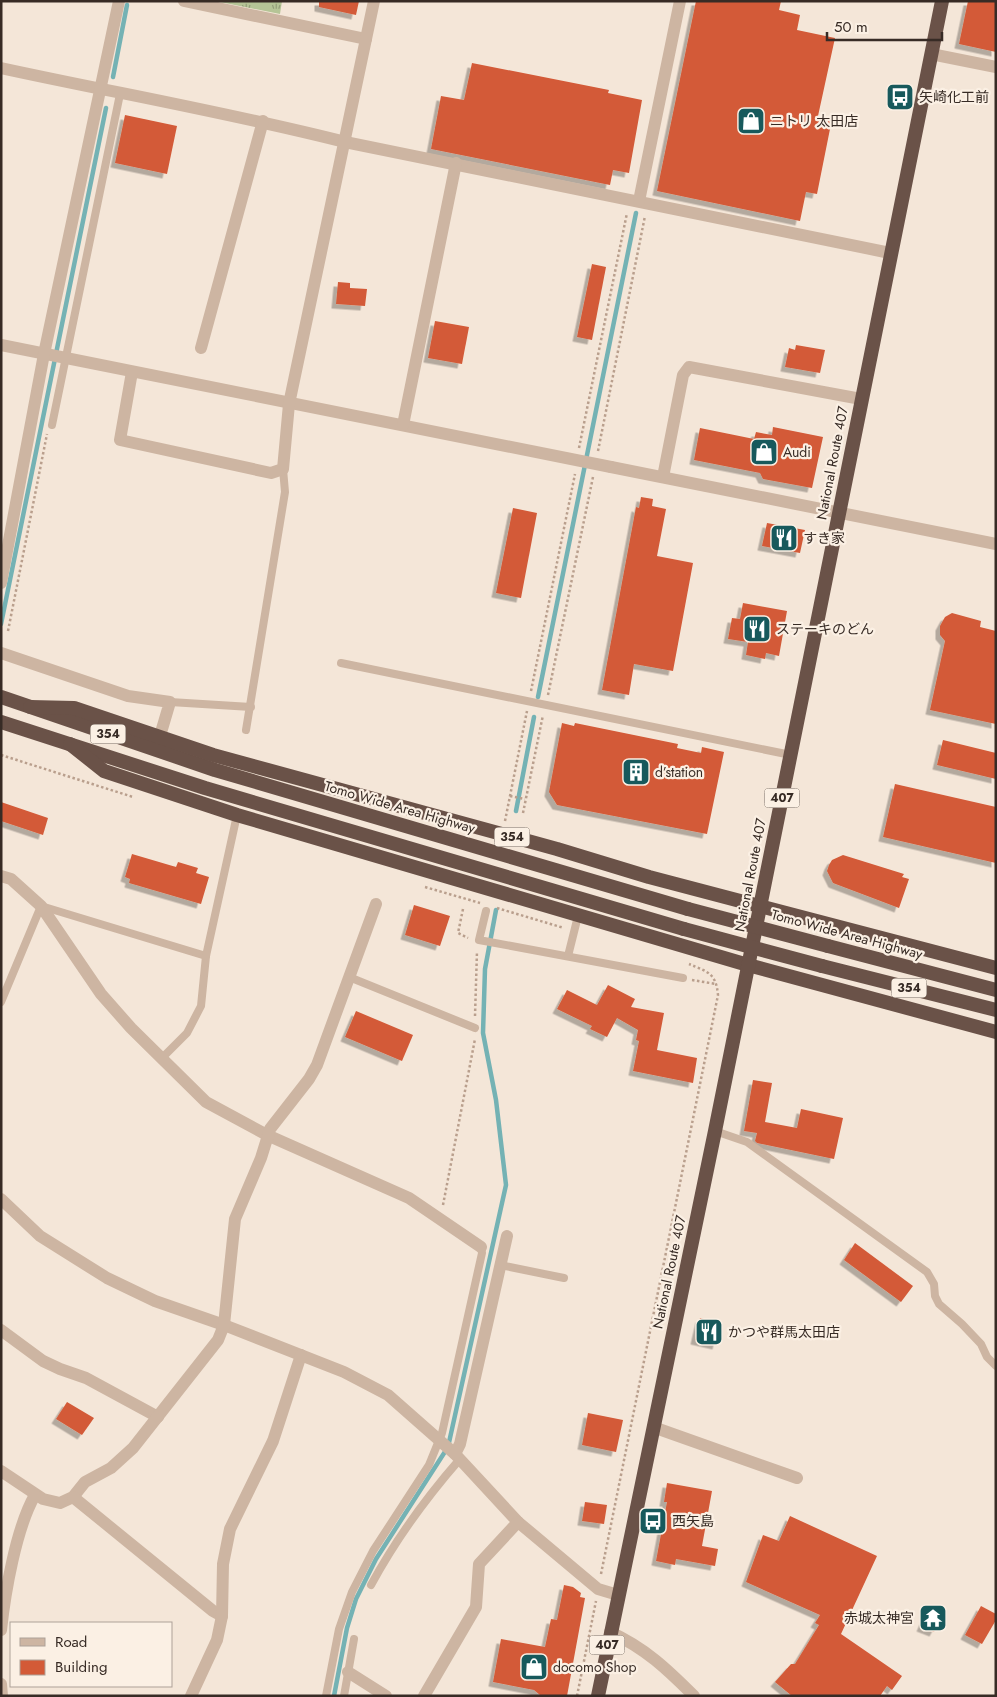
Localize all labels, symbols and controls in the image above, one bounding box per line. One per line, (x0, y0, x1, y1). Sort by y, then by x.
scale bar (827, 10, 942, 42)
text: 50 m (834, 16, 868, 38)
bus stop icon: 矢崎化工前 (885, 82, 915, 112)
place label: 矢崎化工前 (919, 87, 989, 107)
shop icon: ニトリ 太田店 (736, 106, 766, 136)
place label: ニトリ 太田店 (770, 111, 858, 131)
street label: National Route 407 (811, 404, 853, 521)
shop icon: Audi (749, 437, 779, 467)
place label: Audi (783, 442, 811, 462)
restaurant icon: すき家 (769, 523, 799, 553)
place label: すき家 (803, 528, 845, 548)
restaurant icon: ステーキのどん (742, 614, 772, 644)
place label: ステーキのどん (776, 619, 874, 639)
road number: 354 (90, 724, 126, 744)
building icon: d’station (621, 757, 651, 787)
place label: d’station (655, 762, 703, 782)
street label: Tomo Wide Area Highway (322, 776, 478, 838)
road number: 407 (764, 788, 800, 808)
street label: National Route 407 (729, 816, 771, 933)
road number: 354 (494, 828, 530, 846)
street label: Tomo Wide Area Highway (769, 904, 926, 964)
road number: 354 (892, 978, 926, 998)
street label: National Route 407 (647, 1213, 691, 1330)
restaurant icon: かつや群馬太田店 (694, 1317, 724, 1347)
place label: かつや群馬太田店 (728, 1322, 840, 1342)
bus stop icon: 西矢島 (638, 1506, 668, 1536)
place label: 西矢島 (672, 1511, 714, 1531)
temple icon: 赤城太神宮 (918, 1603, 948, 1633)
place label: 赤城太神宮 (844, 1608, 914, 1628)
legend (10, 1622, 172, 1687)
text: Road (55, 1631, 87, 1653)
road number: 407 (590, 1636, 624, 1654)
shop icon: docomo Shop (519, 1652, 549, 1682)
text: Building (55, 1656, 107, 1678)
place label: docomo Shop (553, 1657, 636, 1677)

